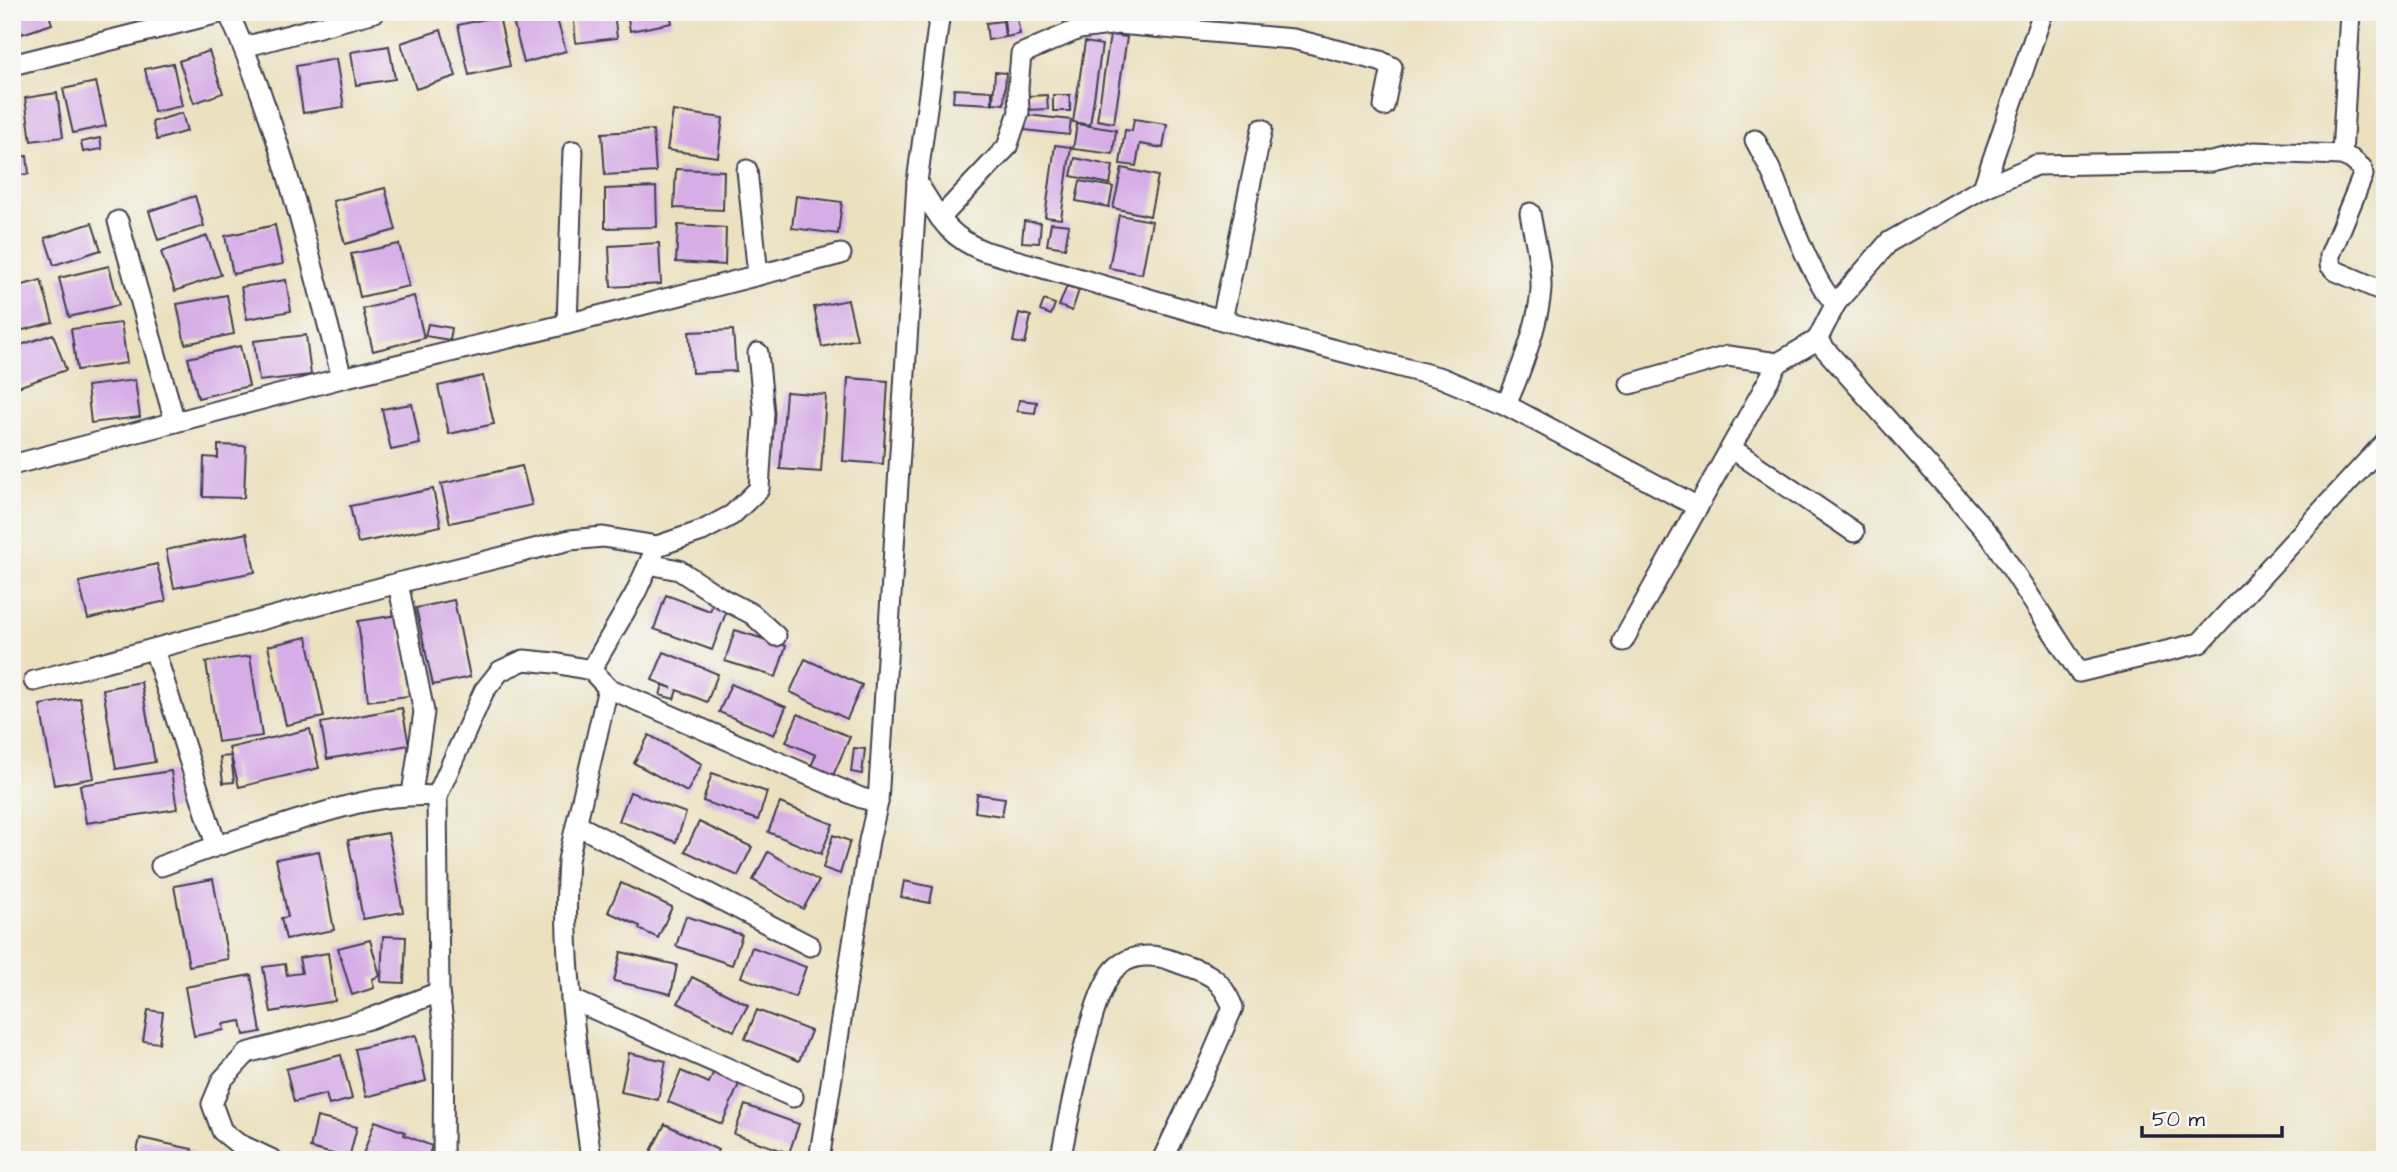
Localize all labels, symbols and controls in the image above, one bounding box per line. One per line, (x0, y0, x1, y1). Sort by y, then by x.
scale bar (2142, 1095, 2282, 1139)
text: 50 m (2152, 1105, 2206, 1134)

